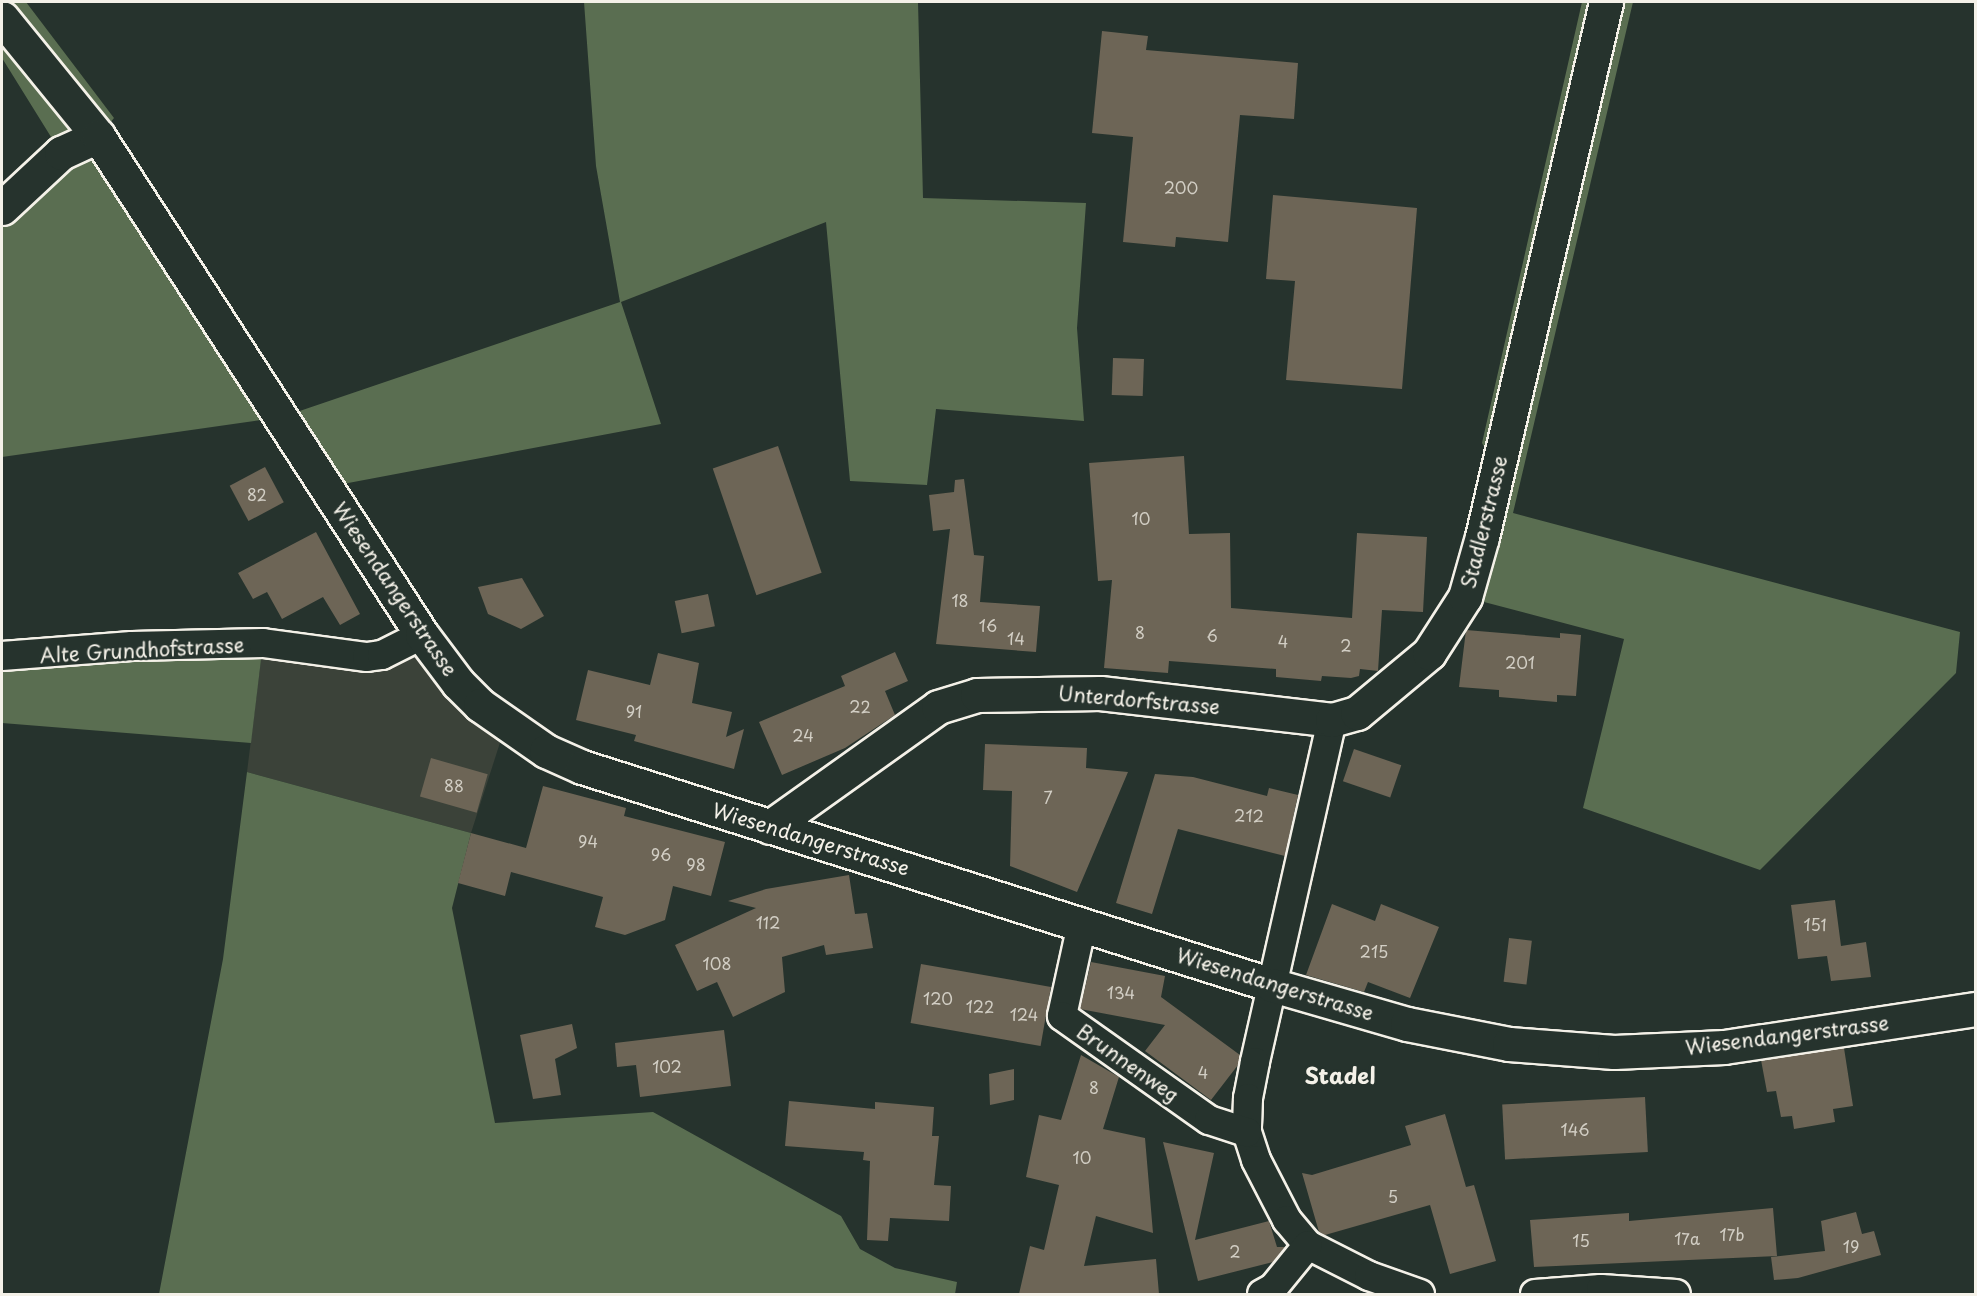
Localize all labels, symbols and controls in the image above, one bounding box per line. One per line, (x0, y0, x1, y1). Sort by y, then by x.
house number: 200 (1164, 177, 1198, 197)
street label: Stadlerstrasse (1456, 453, 1512, 591)
house number: 82 (247, 484, 267, 504)
street label: Wiesendangerstrasse (328, 497, 462, 681)
house number: 10 (1132, 508, 1150, 528)
house number: 18 (951, 590, 969, 610)
house number: 16 (979, 615, 997, 635)
house number: 8 (1135, 622, 1145, 642)
house number: 6 (1206, 625, 1218, 645)
house number: 14 (1007, 628, 1025, 648)
house number: 4 (1278, 631, 1288, 651)
street label: Alte Grundhofstrasse (38, 633, 246, 667)
house number: 2 (1340, 635, 1352, 655)
house number: 201 (1505, 652, 1535, 672)
street label: Unterdorfstrasse (1057, 681, 1221, 719)
house number: 22 (849, 696, 871, 716)
house number: 91 (626, 701, 642, 721)
house number: 24 (792, 725, 814, 745)
house number: 88 (444, 775, 464, 795)
house number: 7 (1043, 787, 1053, 807)
street label: Wiesendangerstrasse (710, 798, 912, 880)
house number: 212 (1234, 805, 1264, 825)
house number: 94 (578, 831, 598, 851)
house number: 96 (651, 844, 671, 864)
house number: 98 (686, 854, 706, 874)
house number: 112 (756, 912, 780, 932)
house number: 151 (1803, 914, 1827, 934)
house number: 215 (1360, 941, 1388, 961)
street label: Wiesendangerstrasse (1174, 943, 1376, 1025)
house number: 108 (703, 953, 731, 973)
house number: 134 (1107, 982, 1135, 1002)
house number: 120 (923, 988, 953, 1008)
house number: 122 (966, 996, 994, 1016)
house number: 124 (1010, 1004, 1038, 1024)
street label: Wiesendangerstrasse (1684, 1011, 1890, 1059)
street label: Brunnenweg (1072, 1019, 1184, 1107)
house number: 102 (652, 1056, 682, 1076)
house number: 4 (1198, 1062, 1208, 1082)
district label: Stadel (1305, 1062, 1375, 1088)
house number: 8 (1089, 1077, 1099, 1097)
house number: 146 (1560, 1119, 1590, 1139)
house number: 10 (1073, 1147, 1091, 1167)
house number: 5 (1388, 1186, 1398, 1206)
house number: 17b (1720, 1224, 1744, 1244)
house number: 17a (1674, 1228, 1700, 1248)
house number: 15 (1572, 1230, 1590, 1250)
house number: 19 (1843, 1236, 1859, 1256)
house number: 2 (1229, 1241, 1241, 1261)

